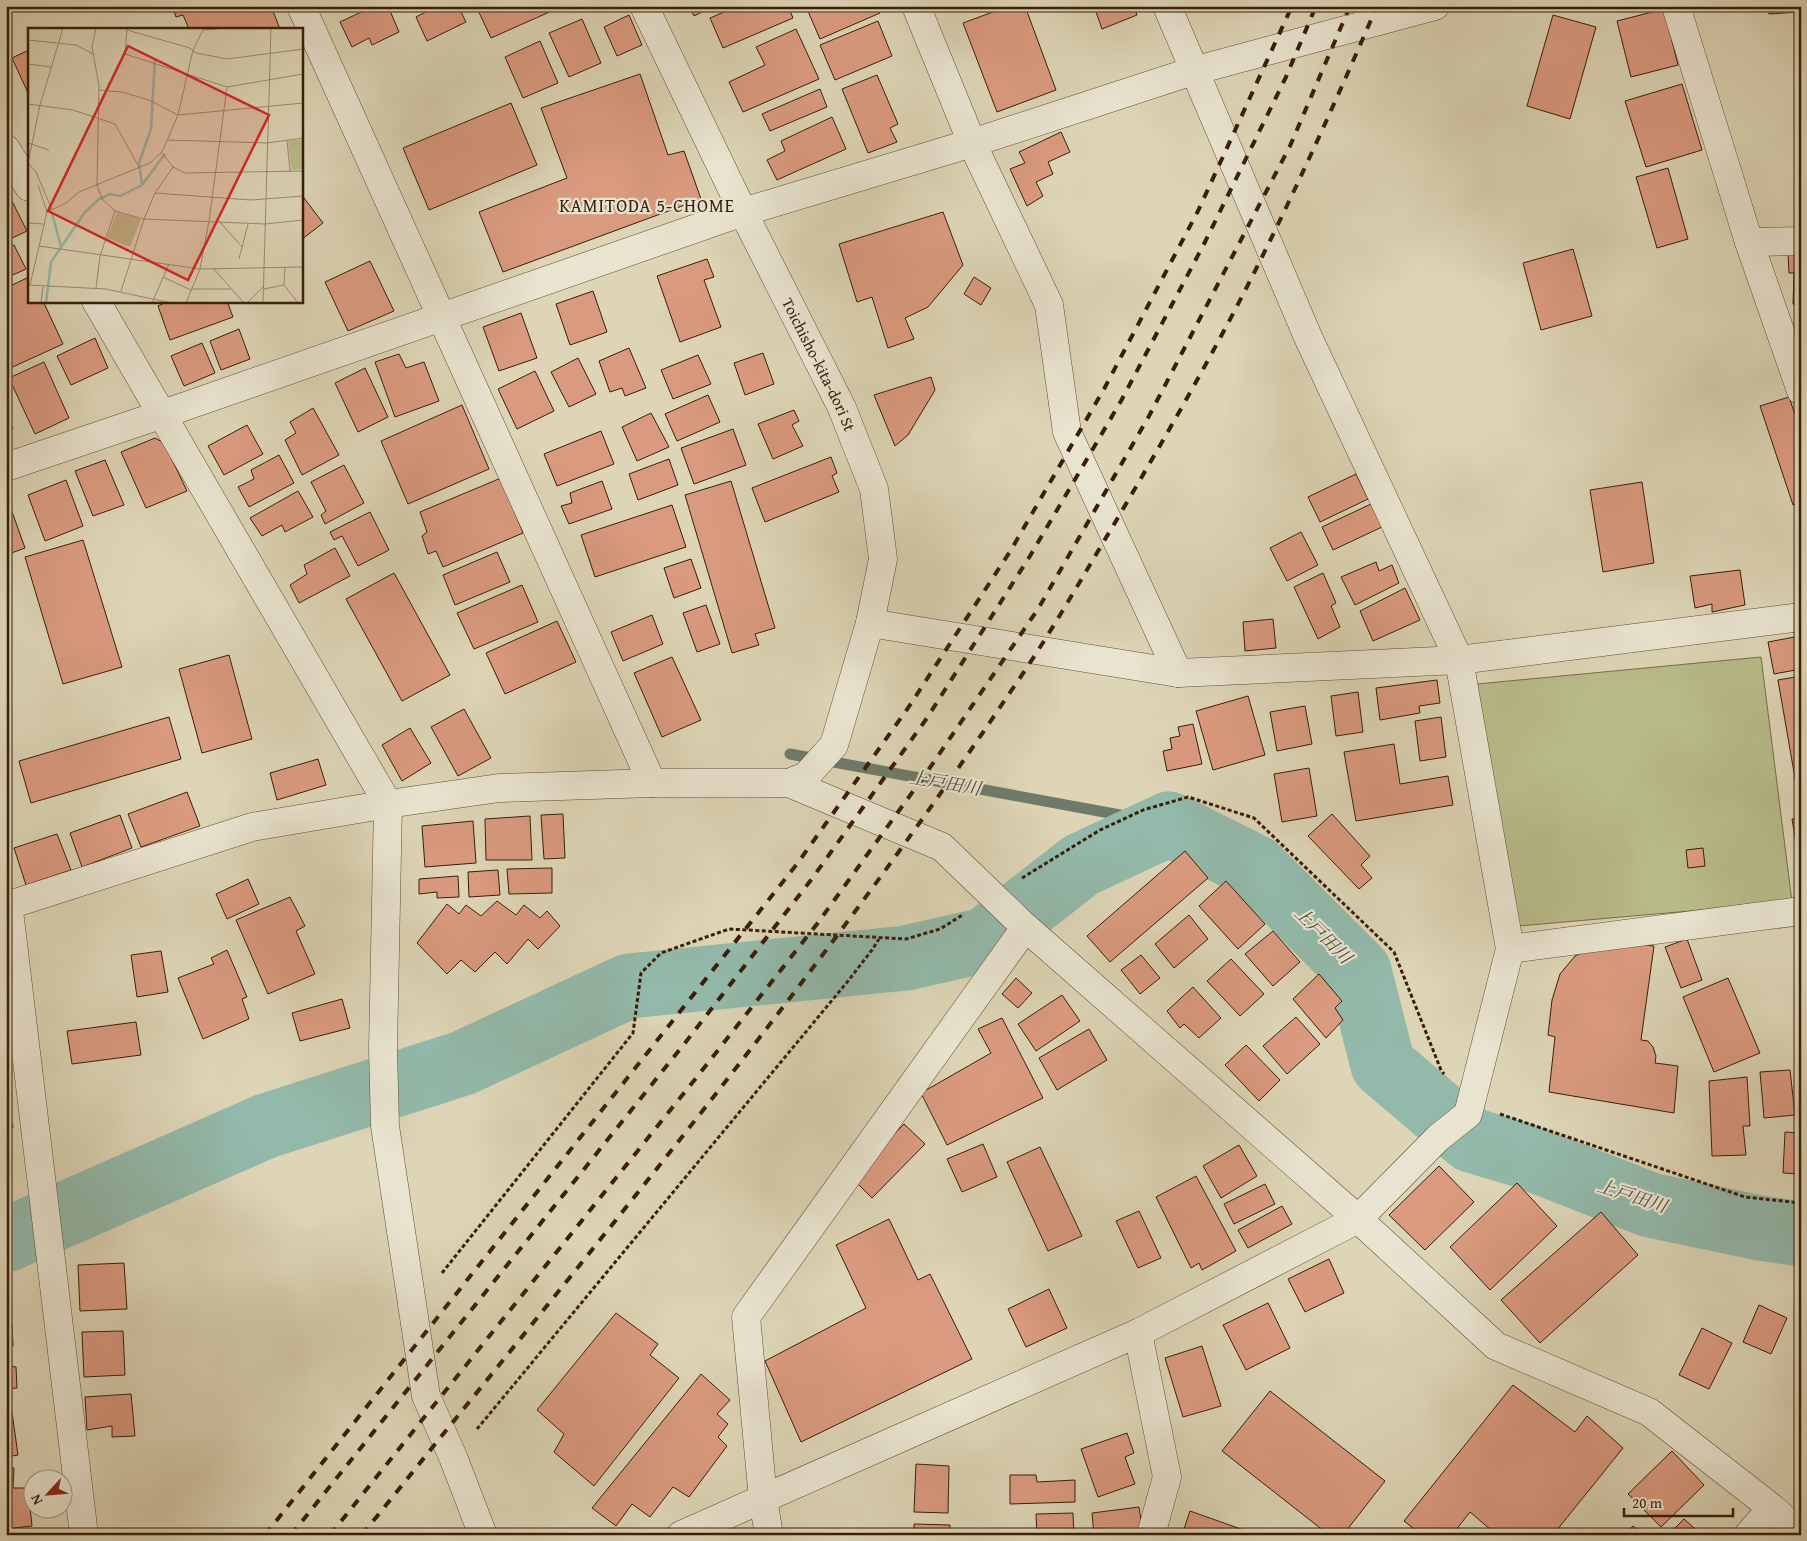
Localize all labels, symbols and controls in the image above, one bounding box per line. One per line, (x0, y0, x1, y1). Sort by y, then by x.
inset map (28, 28, 302, 302)
district label: KAMITODA 5-CHOME (559, 192, 735, 219)
street label: Toichisho-kita-dori St (776, 293, 862, 435)
water label: 上戸田川 (907, 763, 985, 802)
water label: 上戸田川 (1288, 900, 1360, 971)
water label: 上戸田川 (1594, 1172, 1672, 1220)
north arrow (22, 1468, 72, 1518)
scale bar (1624, 1486, 1733, 1518)
text: N (25, 1491, 47, 1508)
text: 20 m (1632, 1492, 1663, 1513)

